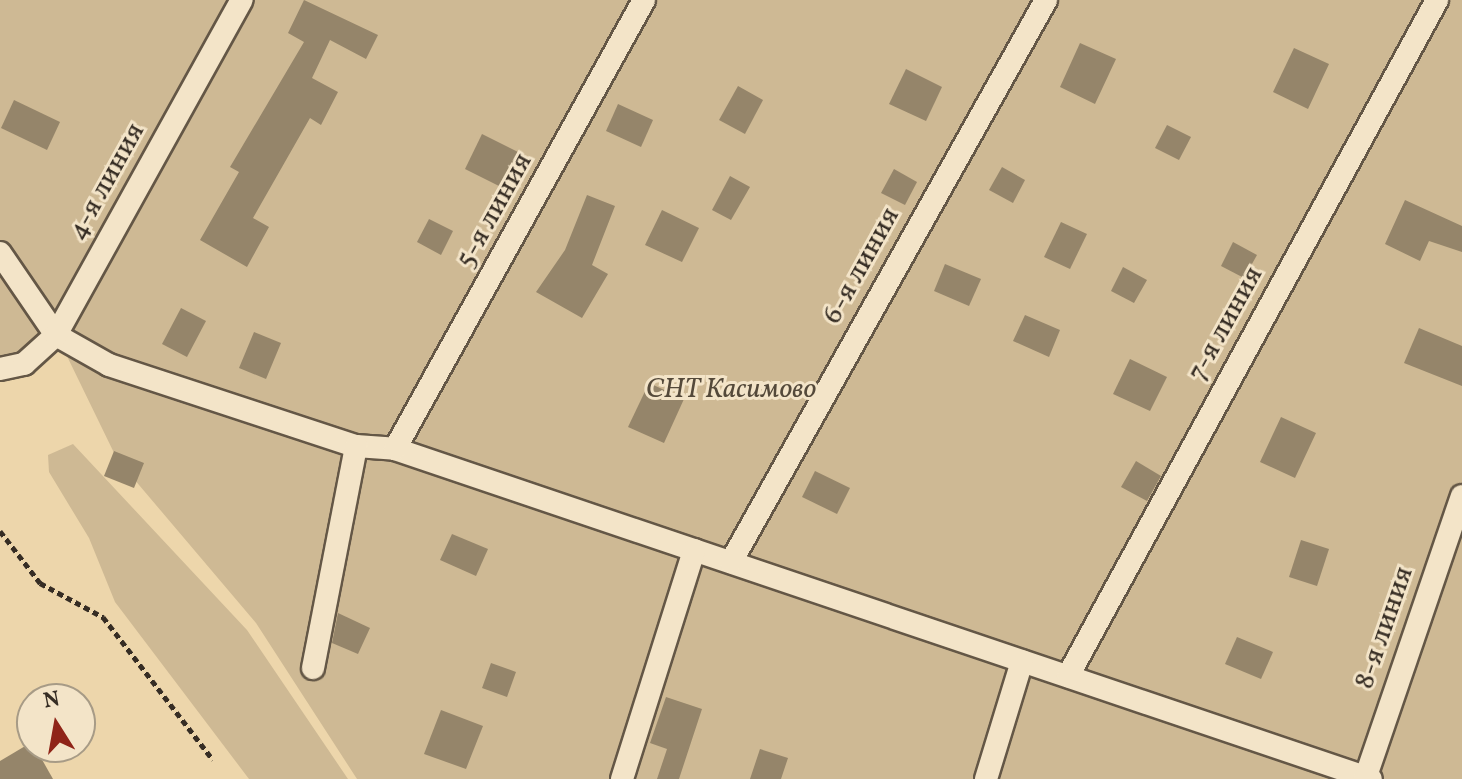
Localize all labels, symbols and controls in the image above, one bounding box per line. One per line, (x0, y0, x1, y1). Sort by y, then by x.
street label: 4-я линия (61, 118, 153, 246)
street label: 5-я линия (450, 148, 540, 274)
street label: 6-я линия (816, 202, 908, 330)
street label: 7-я линия (1181, 261, 1271, 387)
park label: СНТ Касимово (646, 373, 816, 407)
street label: 8-я линия (1348, 562, 1422, 694)
north arrow (16, 683, 96, 763)
text: N (41, 684, 63, 718)

